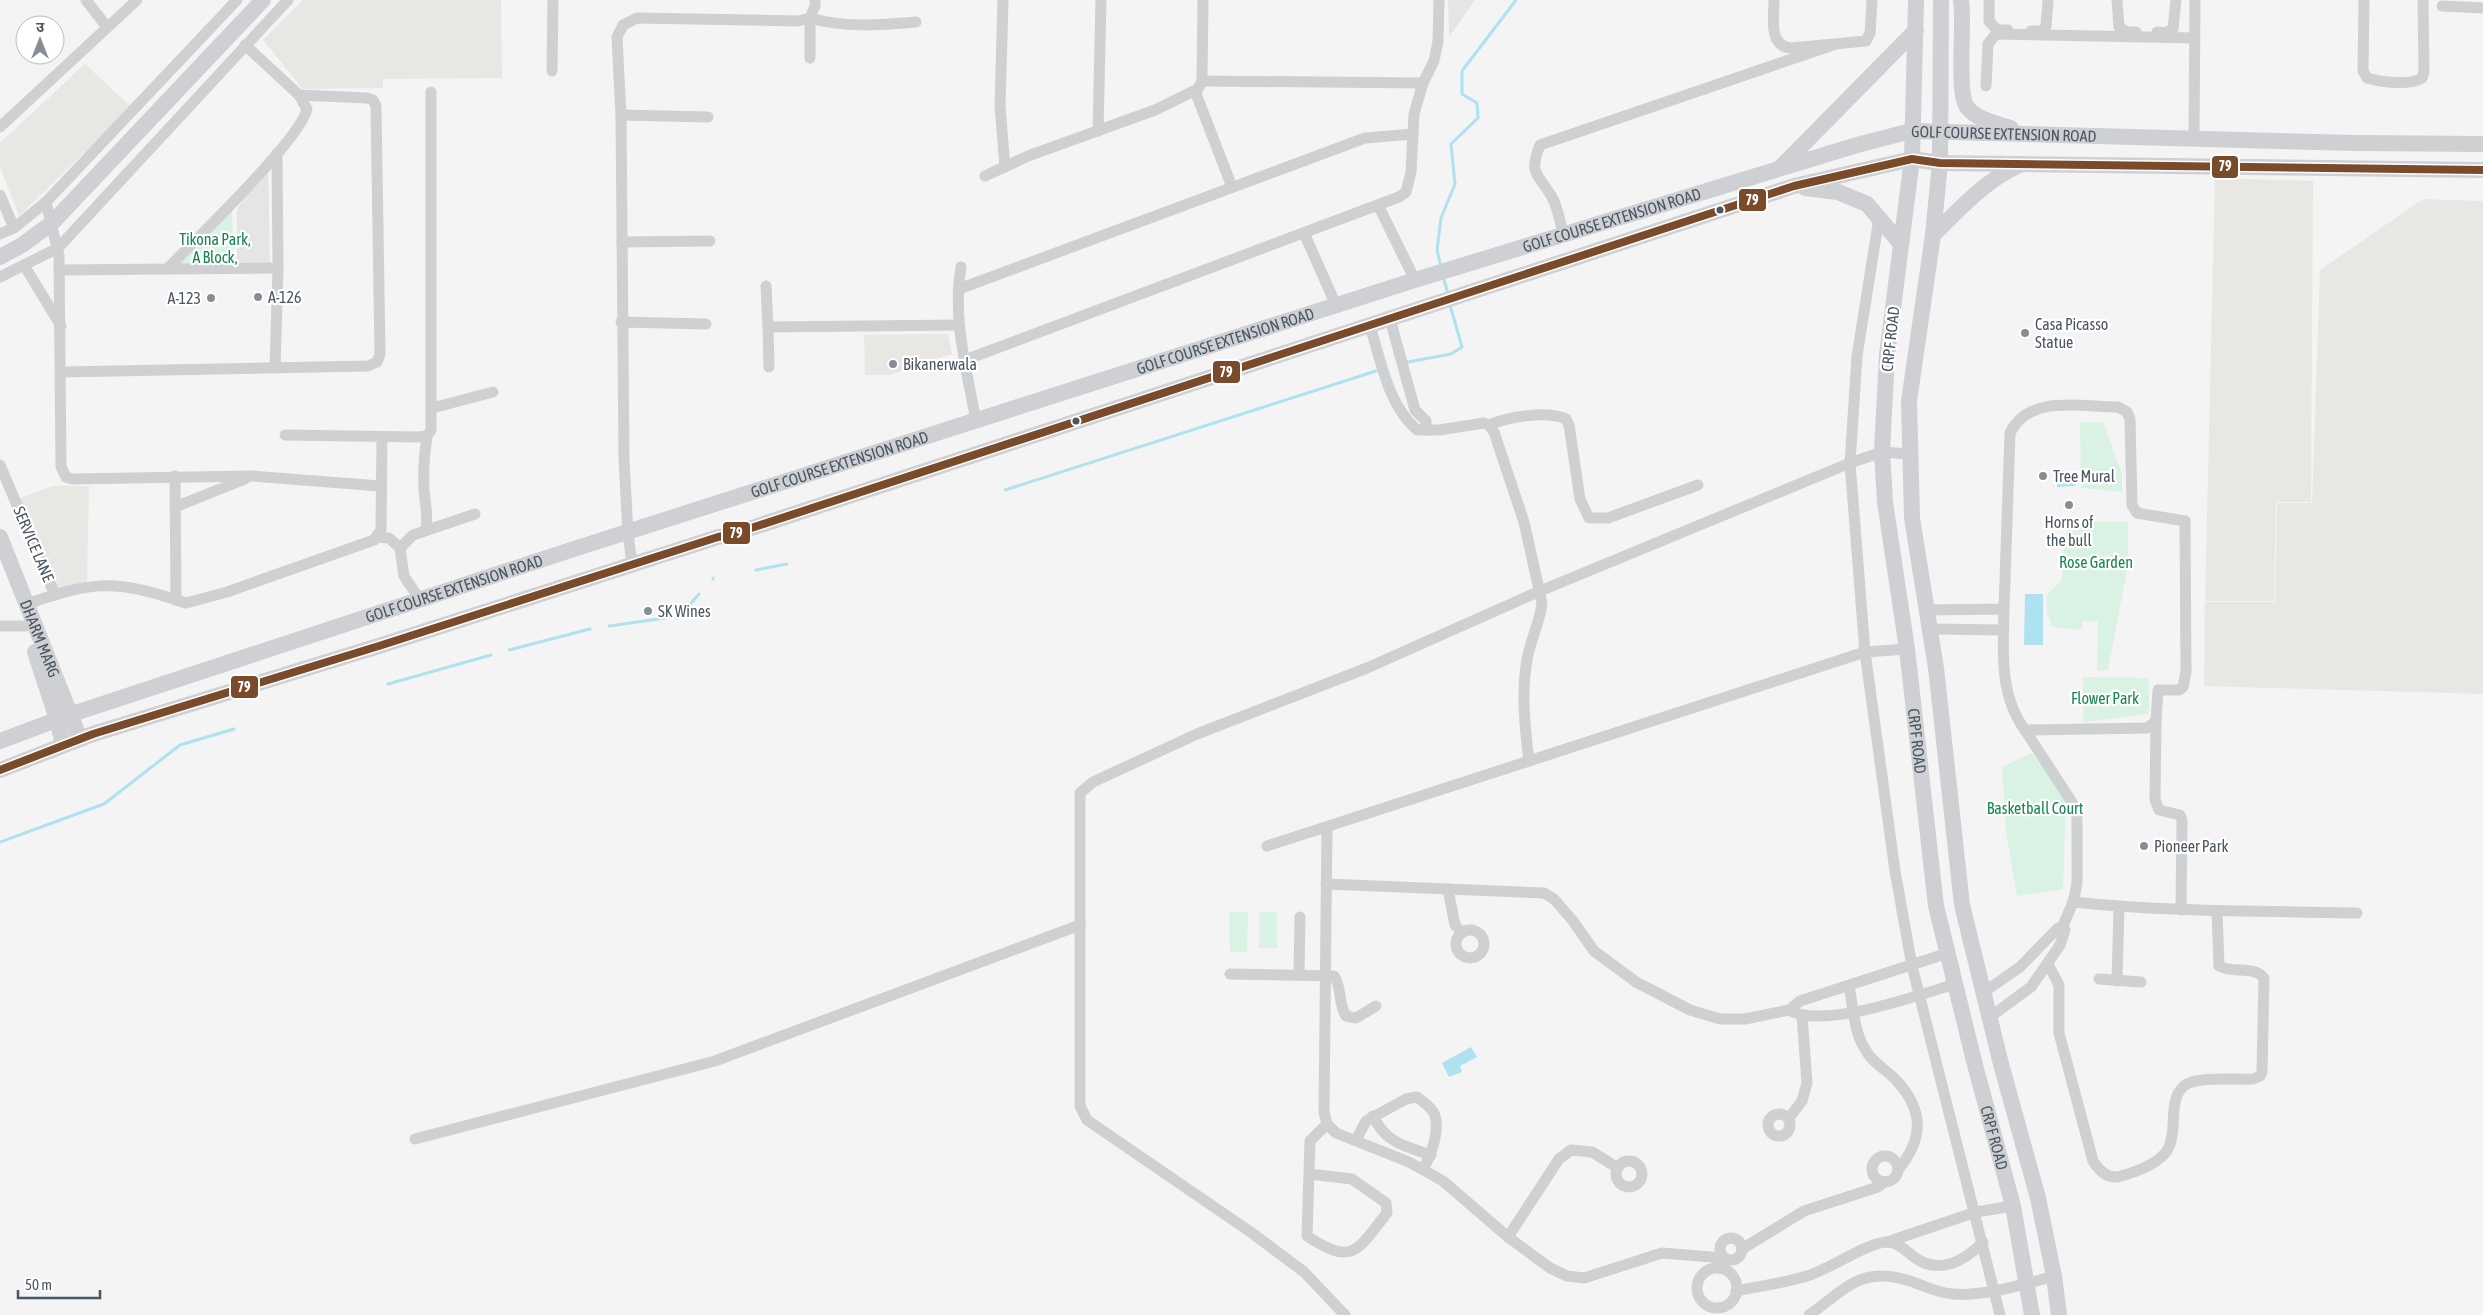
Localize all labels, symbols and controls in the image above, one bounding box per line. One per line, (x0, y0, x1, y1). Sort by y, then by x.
north arrow (15, 15, 65, 65)
text: उ (36, 19, 45, 35)
street label: GOLF COURSE EXTENSION ROAD (1911, 122, 2097, 145)
line badge: 79 (2211, 155, 2239, 179)
text: 79 (2218, 158, 2232, 174)
street label: GOLF COURSE EXTENSION ROAD (1520, 184, 1703, 256)
line badge: 79 (1738, 188, 1767, 212)
text: 79 (1745, 192, 1759, 208)
unlabelled marker (1715, 205, 1725, 215)
park label: Tikona Park, A Block, (179, 230, 251, 266)
place label: A-126 (268, 288, 302, 306)
place label: A-123 (167, 289, 201, 307)
marker: A-126 (252, 291, 264, 303)
marker: A-123 (205, 292, 217, 304)
street label: GOLF COURSE EXTENSION ROAD (1134, 304, 1316, 378)
street label: CRPF ROAD (1878, 305, 1902, 373)
place label: Casa Picasso Statue (2035, 315, 2108, 351)
marker: Casa Picasso Statue (2019, 327, 2031, 339)
place label: Bikanerwala (903, 355, 977, 373)
marker: Bikanerwala (887, 358, 899, 370)
line badge: 79 (1212, 360, 1241, 384)
text: 79 (1219, 364, 1233, 380)
unlabelled marker (1071, 416, 1081, 426)
street label: GOLF COURSE EXTENSION ROAD (748, 427, 930, 501)
place label: Tree Mural (2053, 467, 2116, 485)
marker: Tree Mural (2037, 470, 2049, 482)
marker: Horns of the bull (2063, 499, 2075, 511)
street label: SERVICE LANE (10, 504, 58, 584)
place label: Horns of the bull (2044, 513, 2094, 549)
line badge: 79 (722, 521, 751, 545)
text: 79 (729, 525, 743, 541)
street label: GOLF COURSE EXTENSION ROAD (363, 551, 545, 626)
park label: Rose Garden (2059, 553, 2133, 571)
street label: DHARM MARG (17, 597, 64, 680)
place label: SK Wines (658, 602, 711, 620)
marker: SK Wines (642, 605, 654, 617)
line badge: 79 (230, 675, 259, 699)
text: 79 (237, 679, 251, 695)
park label: Flower Park (2071, 689, 2139, 707)
street label: CRPF ROAD (1905, 707, 1930, 775)
park label: Basketball Court (1987, 799, 2084, 817)
place label: Pioneer Park (2154, 837, 2229, 855)
marker: Pioneer Park (2138, 840, 2150, 852)
street label: CRPF ROAD (1977, 1103, 2012, 1172)
scale bar (18, 1268, 100, 1300)
text: 50 m (25, 1276, 52, 1293)

